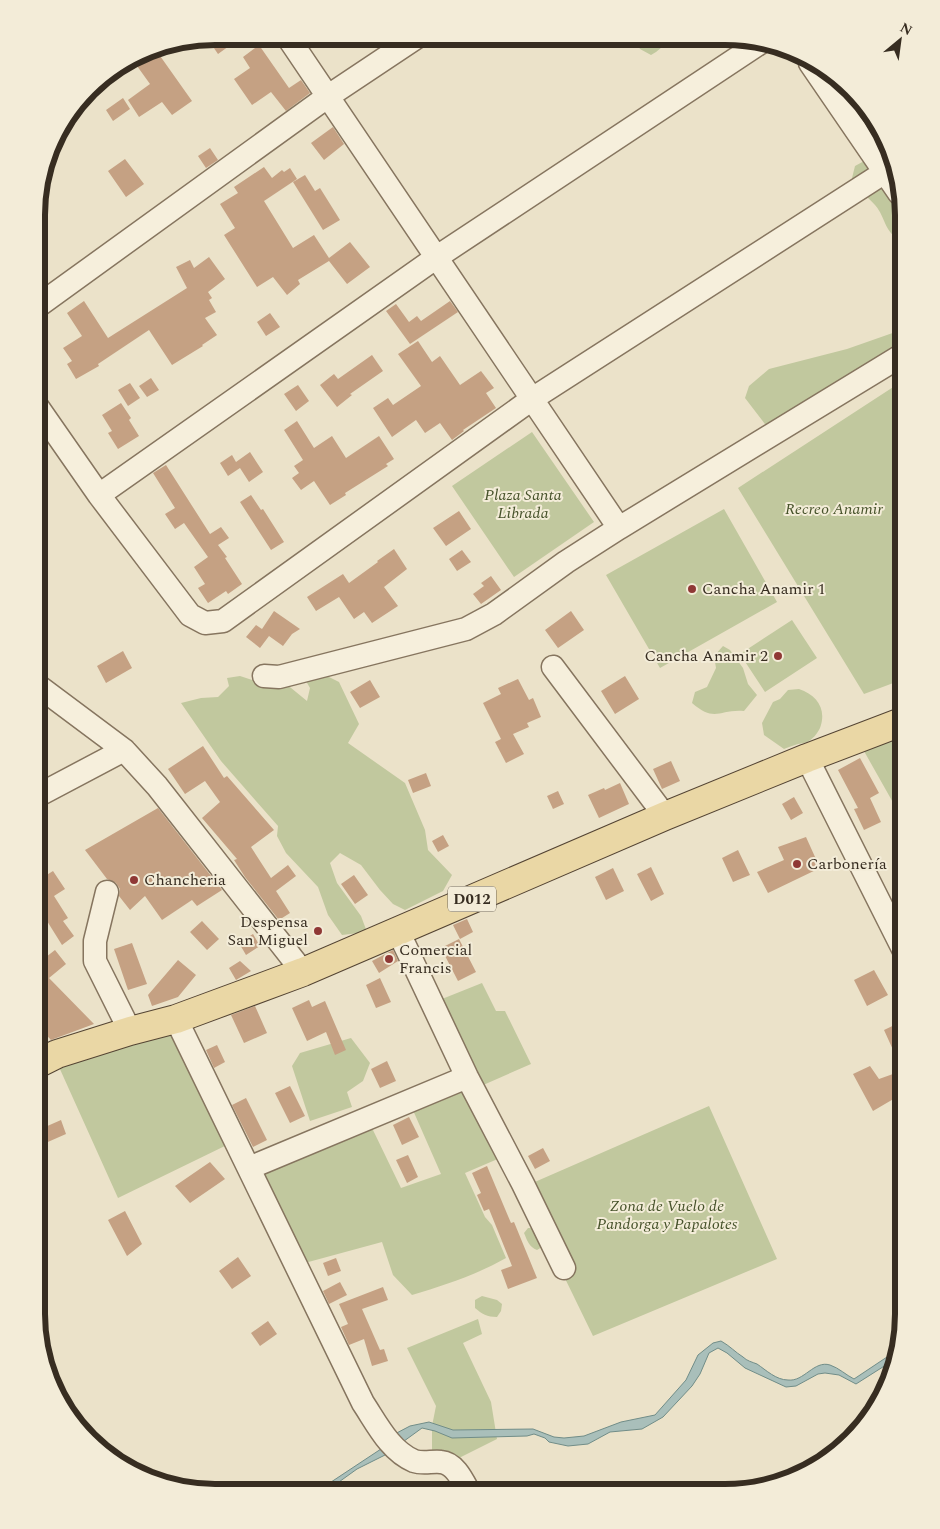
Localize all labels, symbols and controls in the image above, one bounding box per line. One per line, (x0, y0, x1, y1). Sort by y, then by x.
north arrow (875, 15, 925, 65)
text: N (896, 17, 916, 41)
park label: Plaza Santa Librada (484, 483, 562, 525)
park label: Recreo Anamir (785, 497, 883, 521)
place label: Cancha Anamir 1 (702, 577, 826, 601)
marker: Cancha Anamir 1 (686, 583, 698, 595)
place label: Cancha Anamir 2 (644, 644, 768, 668)
marker: Cancha Anamir 2 (772, 650, 784, 662)
place label: Carbonería (807, 852, 887, 876)
marker: Carbonería (791, 858, 803, 870)
place label: Chancheria (144, 868, 226, 892)
marker: Chancheria (128, 874, 140, 886)
road number: D012 (448, 886, 496, 912)
place label: Despensa San Miguel (228, 910, 308, 952)
marker: Despensa San Miguel (312, 925, 324, 937)
place label: Comercial Francis (399, 938, 472, 980)
marker: Comercial Francis (383, 953, 395, 965)
park label: Zona de Vuelo de Pandorga y Papalotes (597, 1194, 738, 1236)

